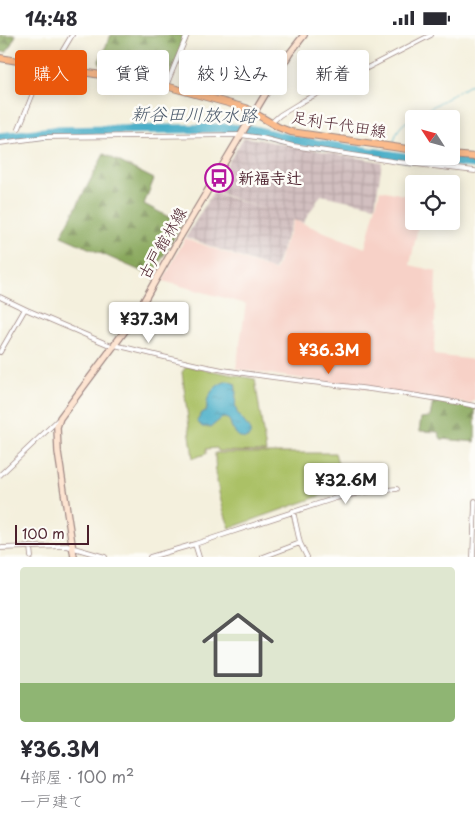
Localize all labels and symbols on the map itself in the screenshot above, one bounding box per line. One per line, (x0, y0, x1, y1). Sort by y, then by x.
water label: 新谷田川放水路 (131, 99, 258, 128)
street label: 足利千代田線 (290, 104, 388, 142)
north arrow (405, 110, 460, 165)
bus stop icon: 新福寺辻 (204, 163, 234, 193)
place label: 新福寺辻 (238, 165, 302, 189)
street label: 古戸館林線 (131, 202, 192, 283)
pin: ¥37.3M (108, 301, 190, 344)
pin: ¥36.3M (288, 333, 370, 375)
pin: ¥32.6M (305, 463, 387, 505)
scale bar (15, 522, 89, 545)

